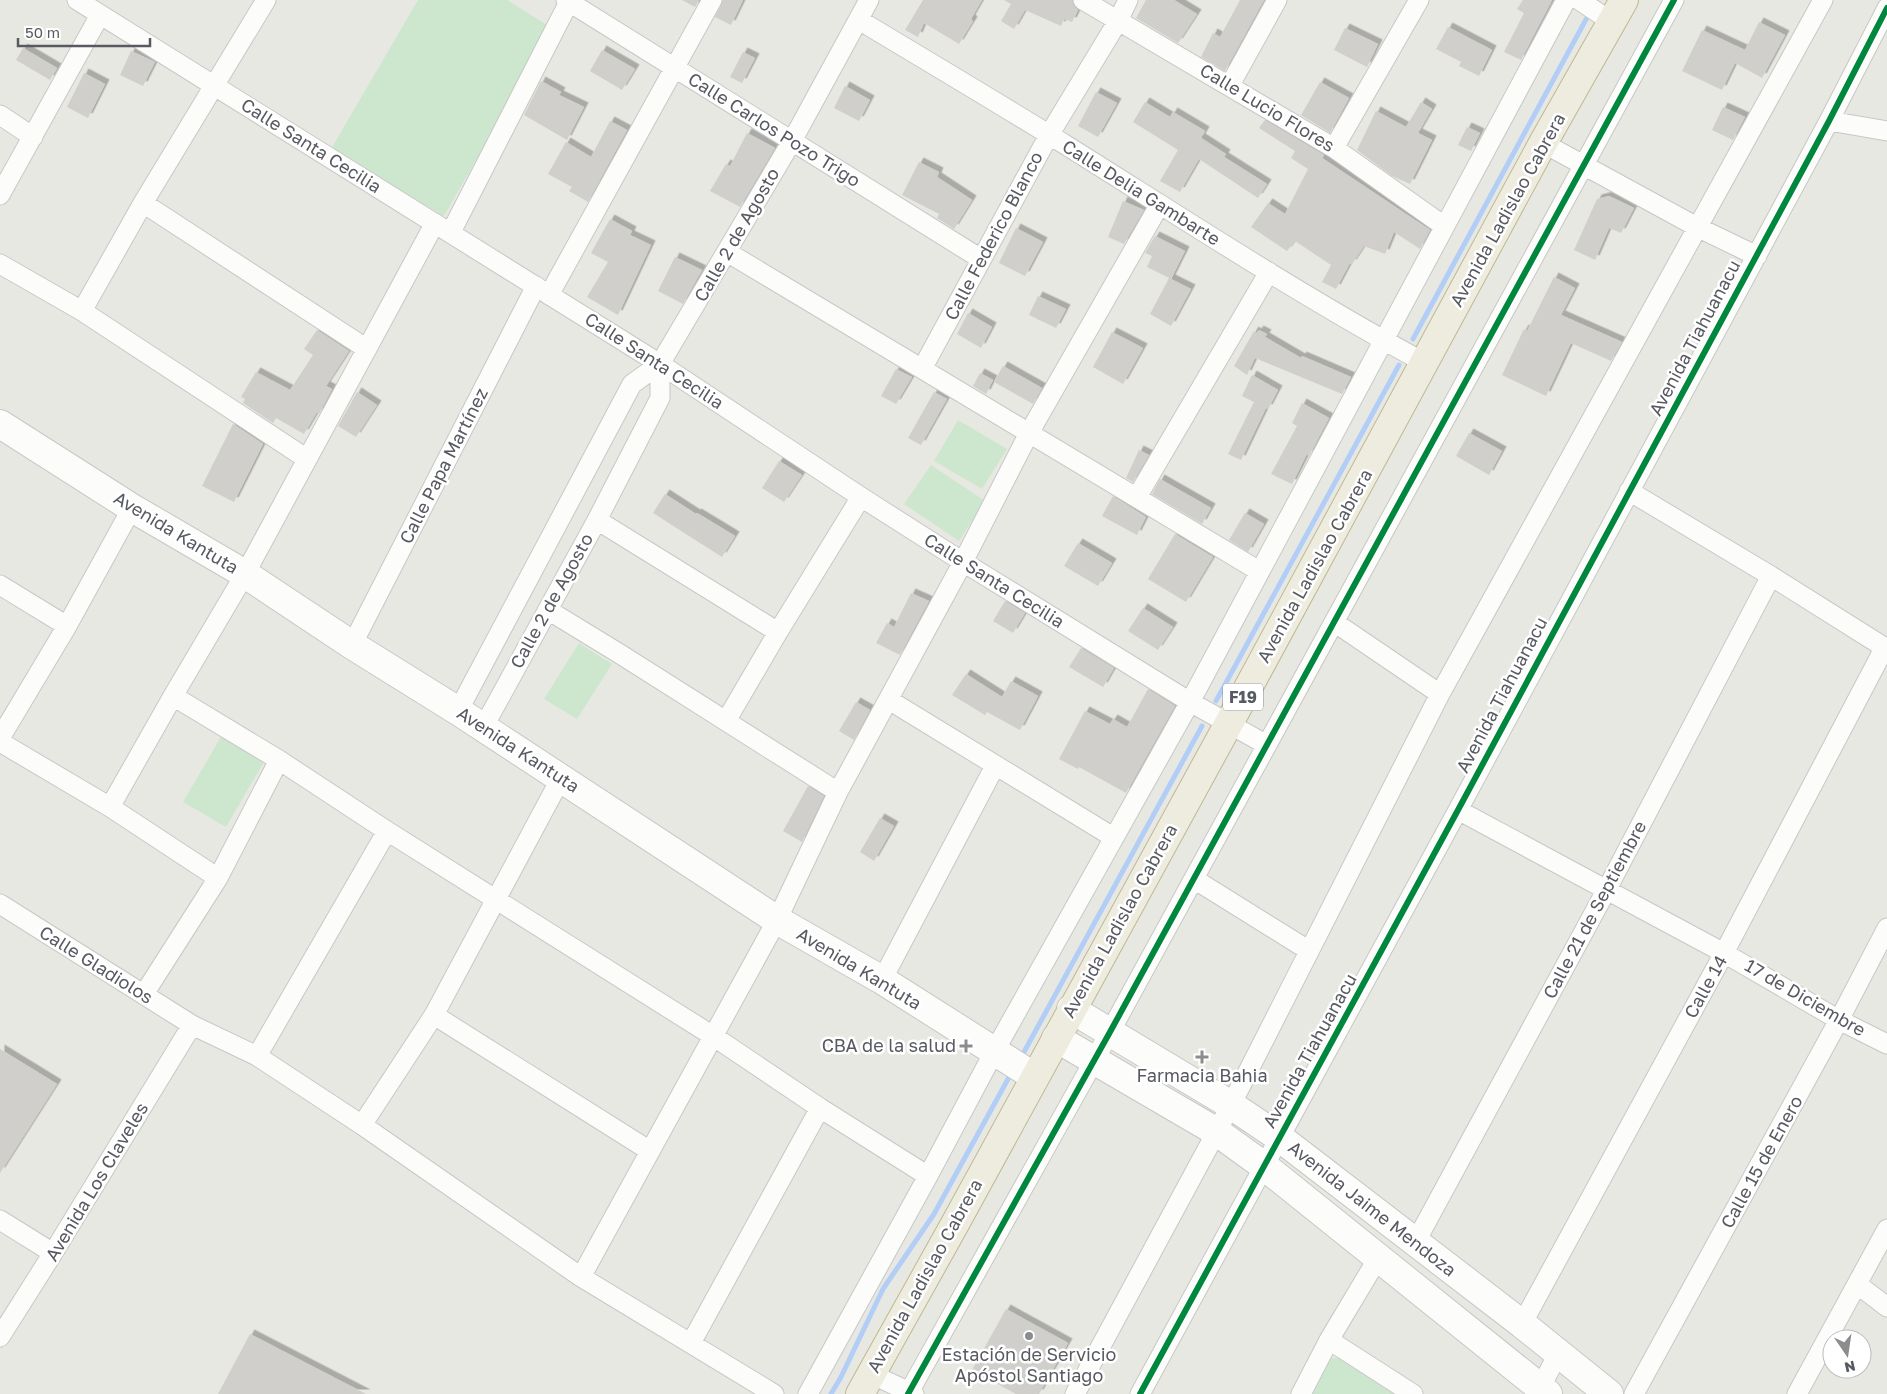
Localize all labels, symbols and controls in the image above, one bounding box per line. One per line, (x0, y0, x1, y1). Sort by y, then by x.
scale bar (18, 15, 150, 47)
text: 50 m (25, 23, 60, 41)
street label: Calle Lucio Flores (1196, 58, 1339, 156)
street label: Calle Carlos Pozo Trigo (684, 67, 865, 191)
street label: Calle Santa Cecilia (237, 93, 386, 197)
street label: Avenida Ladislao Cabrera (1445, 109, 1570, 310)
street label: Calle Delia Gambarte (1059, 135, 1225, 250)
street label: Calle Federico Blanco (939, 147, 1047, 324)
street label: Calle 2 de Agosto (689, 164, 783, 305)
street label: Avenida Tiahuanacu (1644, 256, 1744, 419)
street label: Calle Santa Cecilia (581, 307, 728, 413)
street label: Calle Papa Martínez (394, 384, 492, 547)
street label: Avenida Ladislao Cabrera (1252, 465, 1377, 666)
street label: Avenida Kantuta (110, 486, 243, 578)
street label: Calle Santa Cecilia (920, 528, 1069, 632)
street label: Calle 2 de Agosto (505, 529, 597, 672)
street label: Avenida Tiahuanacu (1451, 613, 1551, 776)
road number: F19 (1223, 684, 1263, 710)
street label: Avenida Kantuta (453, 701, 584, 797)
street label: Calle 21 de Septiembre (1538, 817, 1650, 1002)
street label: Avenida Ladislao Cabrera (1057, 820, 1182, 1021)
street label: Calle Gladiolos (36, 920, 157, 1008)
street label: Avenida Kantuta (793, 922, 926, 1014)
street label: Calle 14 (1679, 951, 1731, 1022)
street label: 17 de Diciembre (1741, 954, 1870, 1041)
street label: Avenida Tiahuanacu (1258, 970, 1361, 1132)
place label: CBA de la salud (822, 1034, 956, 1056)
marker: CBA de la salud (960, 1040, 972, 1052)
marker: Farmacia Bahia (1196, 1051, 1208, 1063)
place label: Farmacia Bahia (1136, 1064, 1268, 1086)
street label: Calle 15 de Enero (1716, 1091, 1807, 1232)
street label: Avenida Los Claveles (40, 1098, 152, 1265)
street label: Avenida Jaime Mendoza (1284, 1136, 1461, 1281)
street label: Avenida Ladislao Cabrera (862, 1175, 987, 1376)
north arrow (1822, 1329, 1872, 1379)
marker: Estación de Servicio Apóstol Santiago (1023, 1330, 1035, 1342)
place label: Estación de Servicio Apóstol Santiago (942, 1343, 1116, 1386)
text: N (1843, 1358, 1857, 1377)

